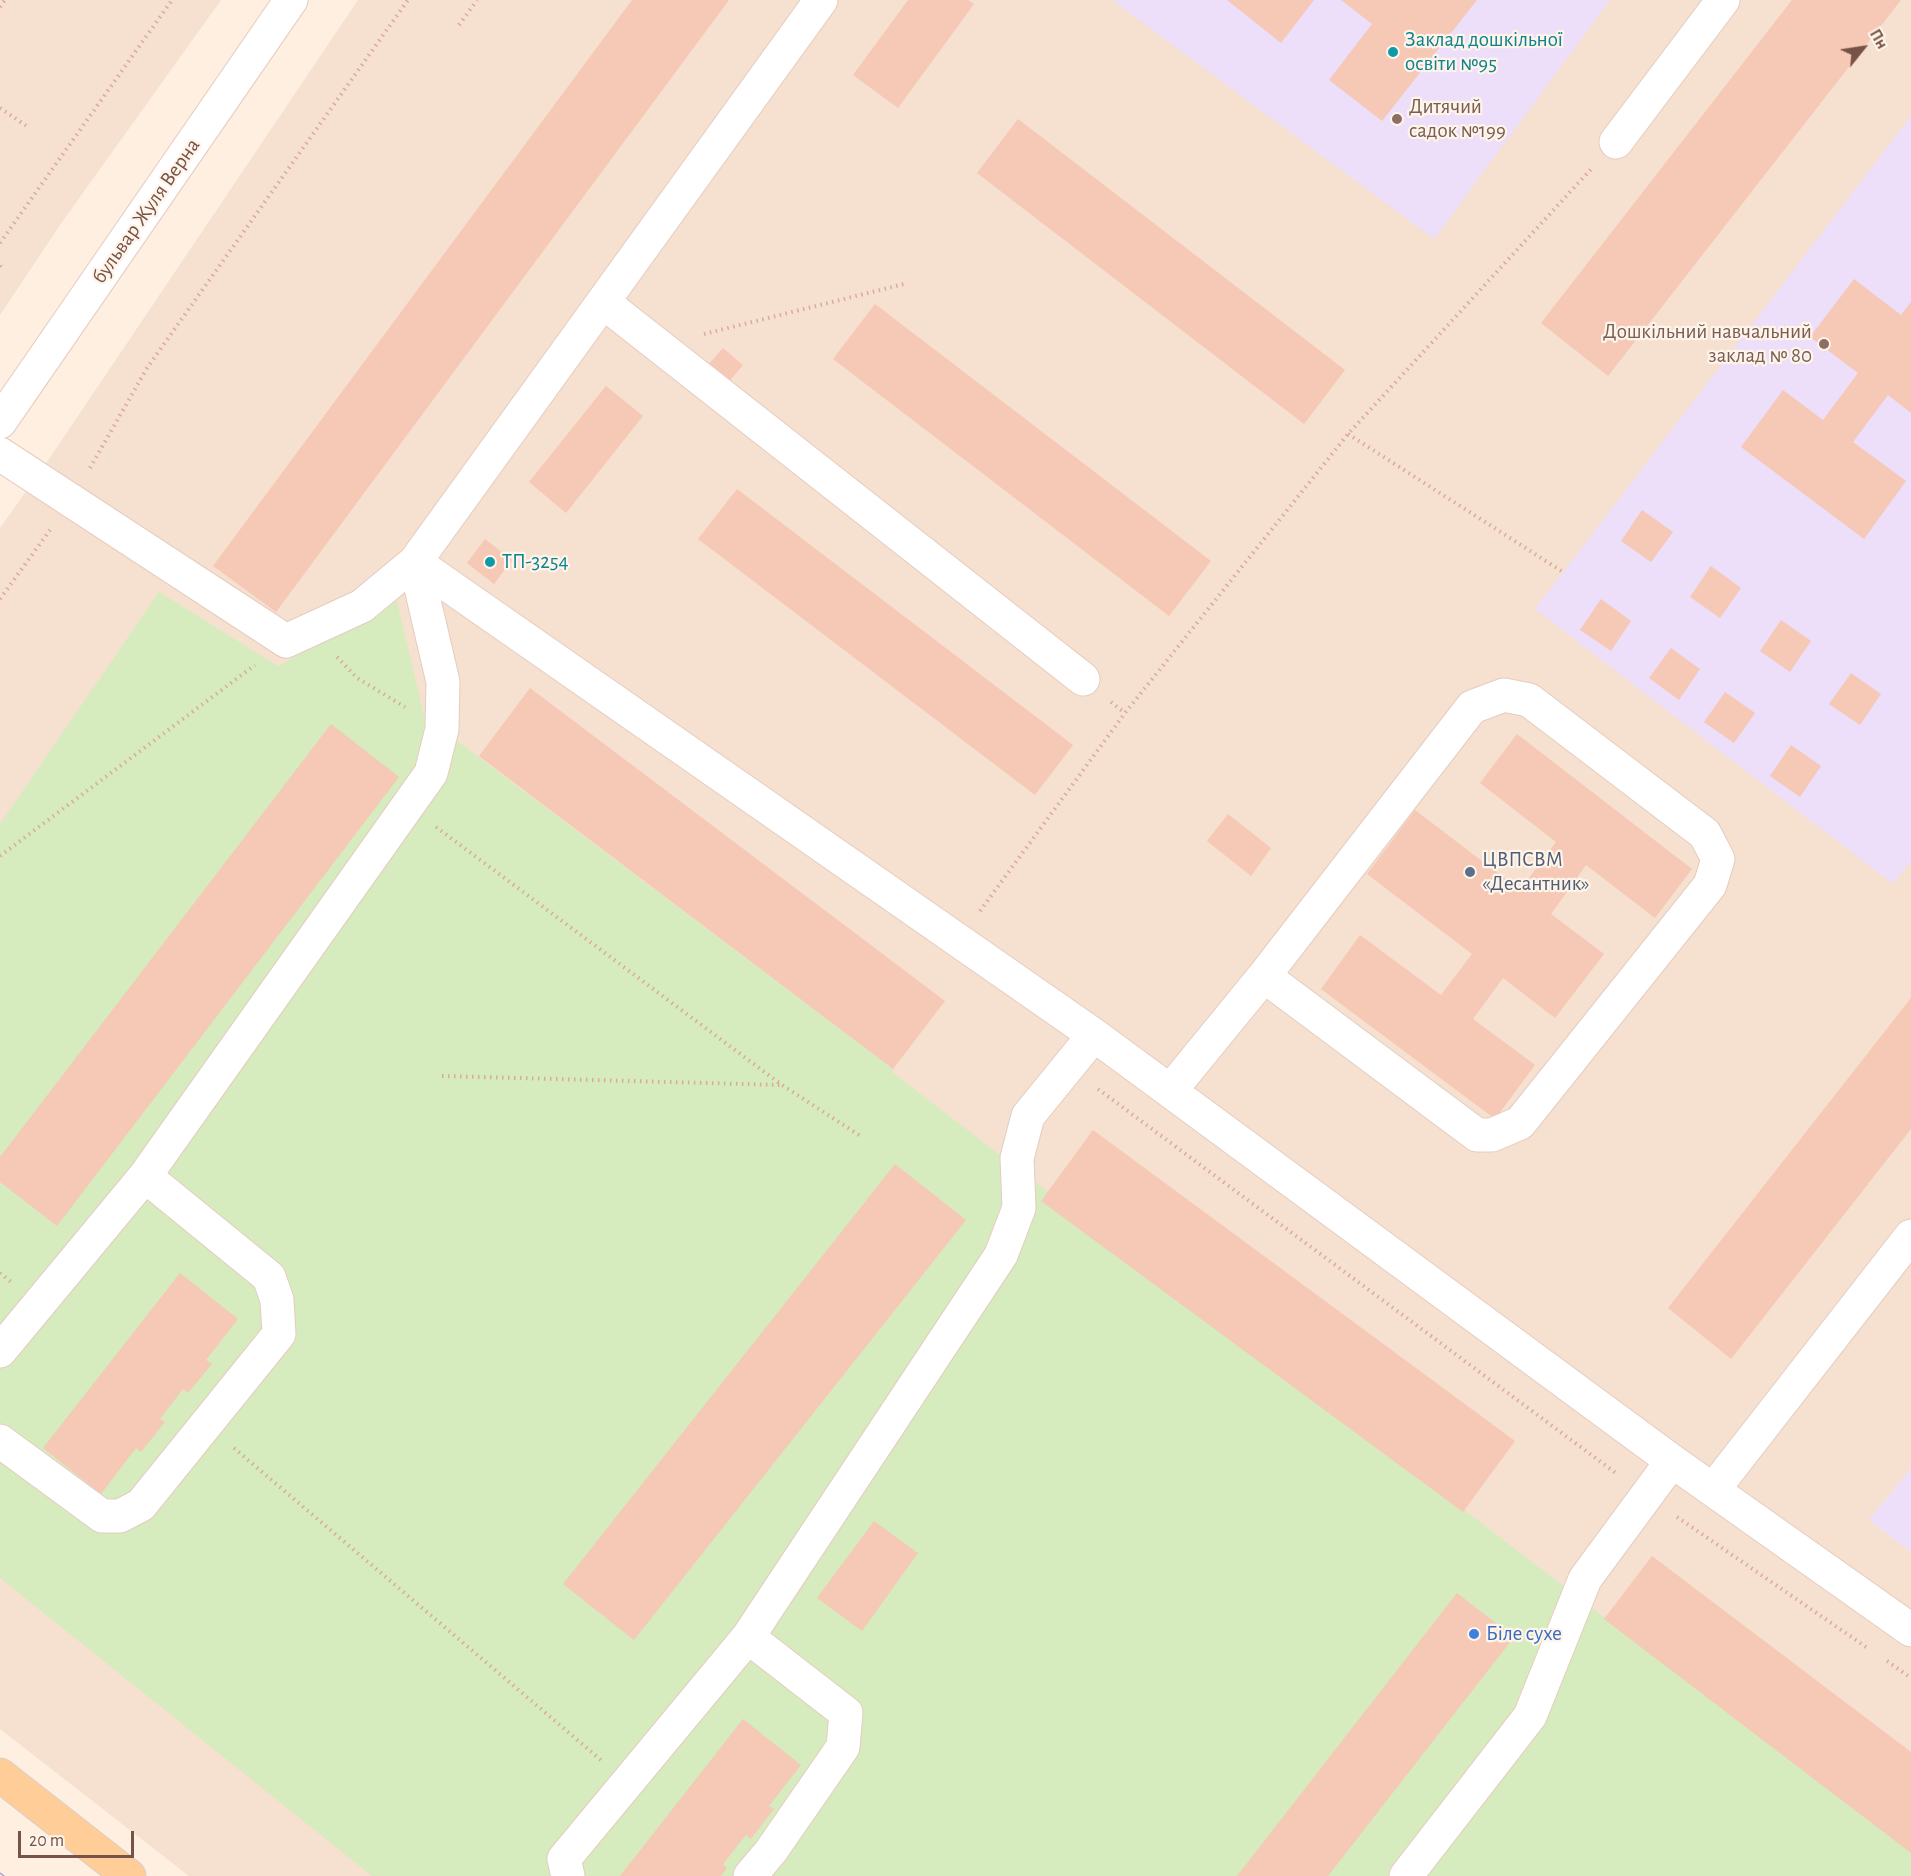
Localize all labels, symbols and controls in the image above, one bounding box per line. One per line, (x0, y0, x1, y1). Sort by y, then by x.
north arrow (1833, 18, 1893, 78)
place label: Заклад дошкільної освіти №95 (1405, 27, 1563, 77)
text: Пн (1867, 27, 1890, 51)
marker: Заклад дошкільної освіти №95 (1386, 45, 1400, 59)
place label: Дитячий садок №199 (1409, 94, 1506, 144)
marker: Дитячий садок №199 (1390, 112, 1404, 126)
street label: бульвар Жуля Верна (87, 134, 205, 288)
place label: Дошкільний навчальний заклад № 80 (1603, 319, 1812, 369)
marker: Дошкільний навчальний заклад № 80 (1817, 337, 1831, 351)
place label: ТП-3254 (502, 549, 569, 575)
marker: ТП-3254 (483, 555, 497, 569)
place label: ЦВПСВМ «Десантник» (1482, 847, 1590, 897)
marker: ЦВПСВМ «Десантник» (1463, 865, 1477, 879)
place label: Біле сухе (1486, 1621, 1562, 1647)
marker: Біле сухе (1467, 1627, 1481, 1641)
scale bar (21, 1819, 136, 1857)
text: 20 m (29, 1832, 64, 1850)

